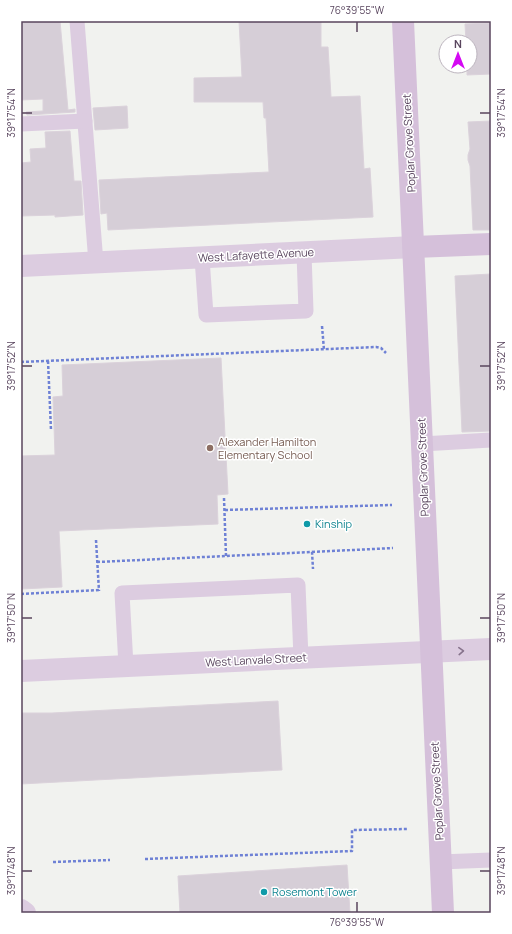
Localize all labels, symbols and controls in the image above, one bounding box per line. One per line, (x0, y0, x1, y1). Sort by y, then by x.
text: 76°39'55"W (330, 3, 385, 17)
north arrow (438, 34, 478, 74)
text: N (454, 36, 462, 51)
text: 39°17'54"N (4, 88, 18, 138)
text: 39°17'54"N (494, 88, 508, 138)
street label: Poplar Grove Street (398, 93, 419, 193)
street label: West Lafayette Avenue (198, 244, 315, 265)
text: 39°17'52"N (4, 341, 18, 391)
text: 39°17'52"N (494, 341, 508, 391)
street label: Poplar Grove Street (413, 417, 432, 517)
place label: Alexander Hamilton Elementary School (218, 434, 316, 462)
marker: Alexander Hamilton Elementary School (205, 443, 215, 453)
place label: Kinship (315, 516, 353, 531)
marker: Kinship (302, 519, 312, 529)
text: 39°17'50"N (4, 593, 18, 643)
text: 39°17'50"N (494, 593, 508, 643)
one-way arrow (458, 646, 464, 655)
street label: West Lanvale Street (205, 649, 307, 670)
street label: Poplar Grove Street (426, 741, 447, 841)
text: 39°17'48"N (4, 847, 18, 895)
text: 39°17'48"N (494, 847, 508, 895)
place label: Rosemont Tower (272, 884, 357, 899)
marker: Rosemont Tower (259, 887, 269, 897)
text: 76°39'55"W (330, 915, 385, 929)

